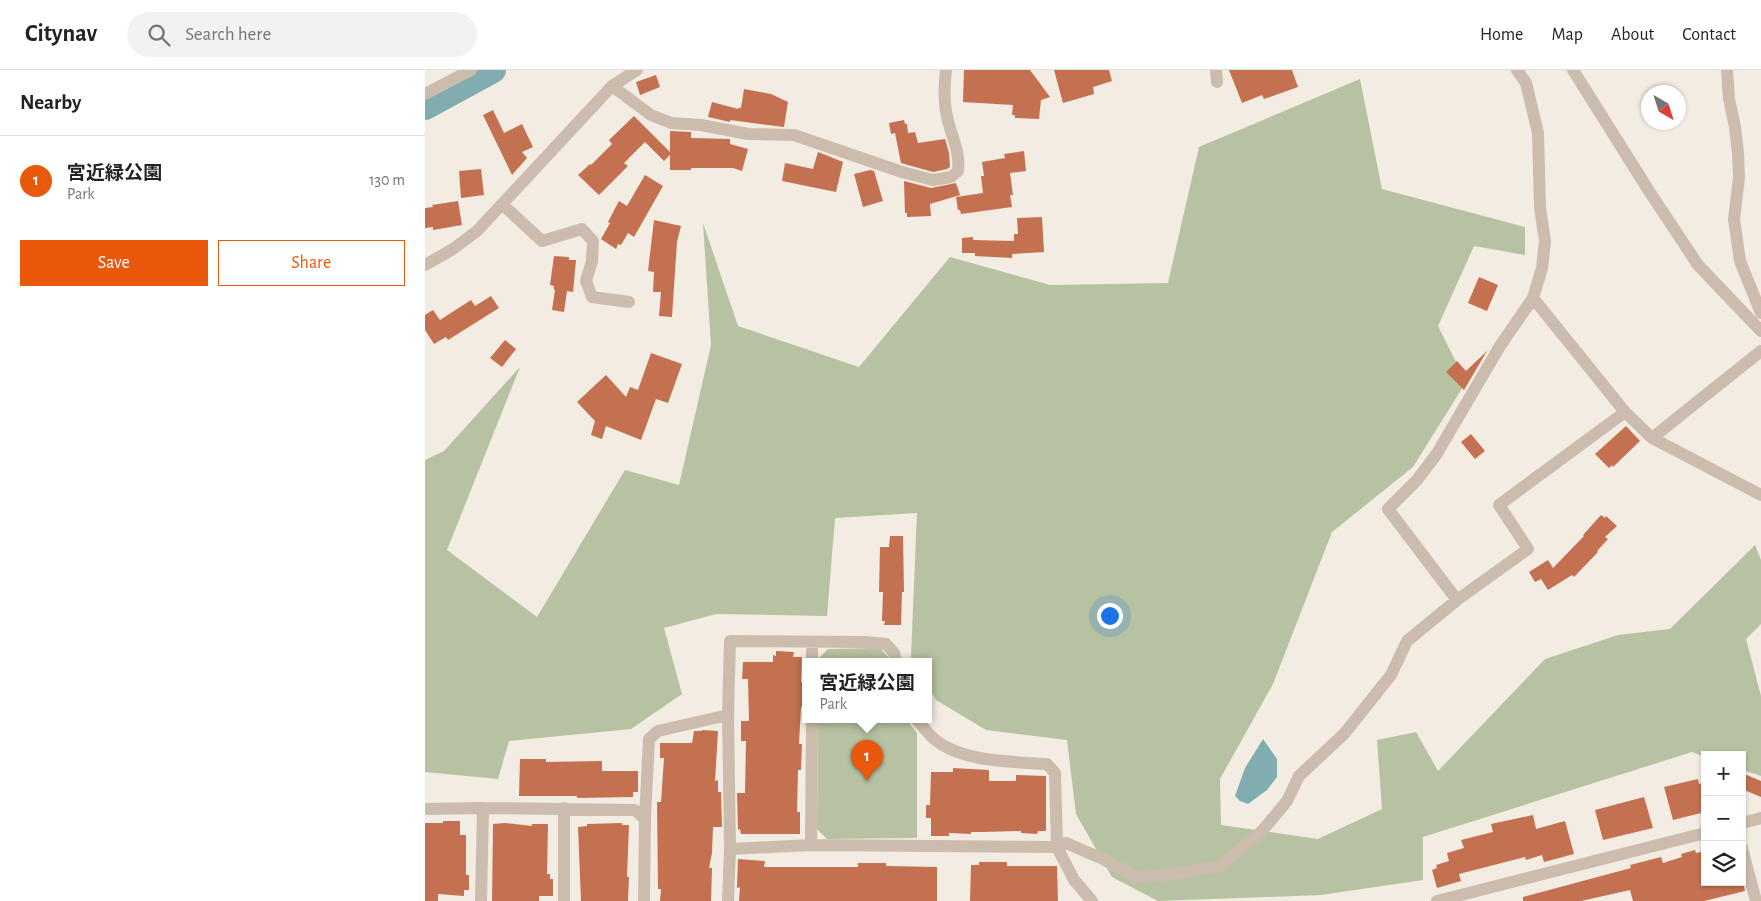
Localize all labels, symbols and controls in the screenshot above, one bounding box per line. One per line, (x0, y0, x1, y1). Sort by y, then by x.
search box (127, 12, 477, 57)
icon: search (145, 21, 173, 49)
text: Citynav (25, 22, 97, 46)
text: Search here (185, 25, 271, 44)
text: Home (1480, 26, 1523, 44)
text: Map (1551, 26, 1583, 44)
text: About (1611, 26, 1654, 44)
text: Contact (1682, 26, 1736, 44)
north arrow (1641, 85, 1686, 130)
text: Nearby (20, 92, 81, 113)
text: 宮近緑公園 (67, 164, 162, 183)
text: 1 (33, 172, 39, 188)
text: 130 m (369, 172, 405, 188)
text: Park (67, 186, 95, 202)
button: Save (20, 240, 208, 286)
button: Share (218, 240, 405, 286)
your location (1097, 603, 1123, 629)
popup (802, 658, 932, 723)
text: 宮近緑公園 (819, 674, 915, 693)
text: Park (819, 696, 847, 712)
pin: 1 (851, 740, 883, 781)
map controls (1701, 751, 1746, 886)
button: + (1701, 751, 1746, 796)
button: − (1701, 796, 1746, 841)
button: layers (1701, 841, 1746, 886)

